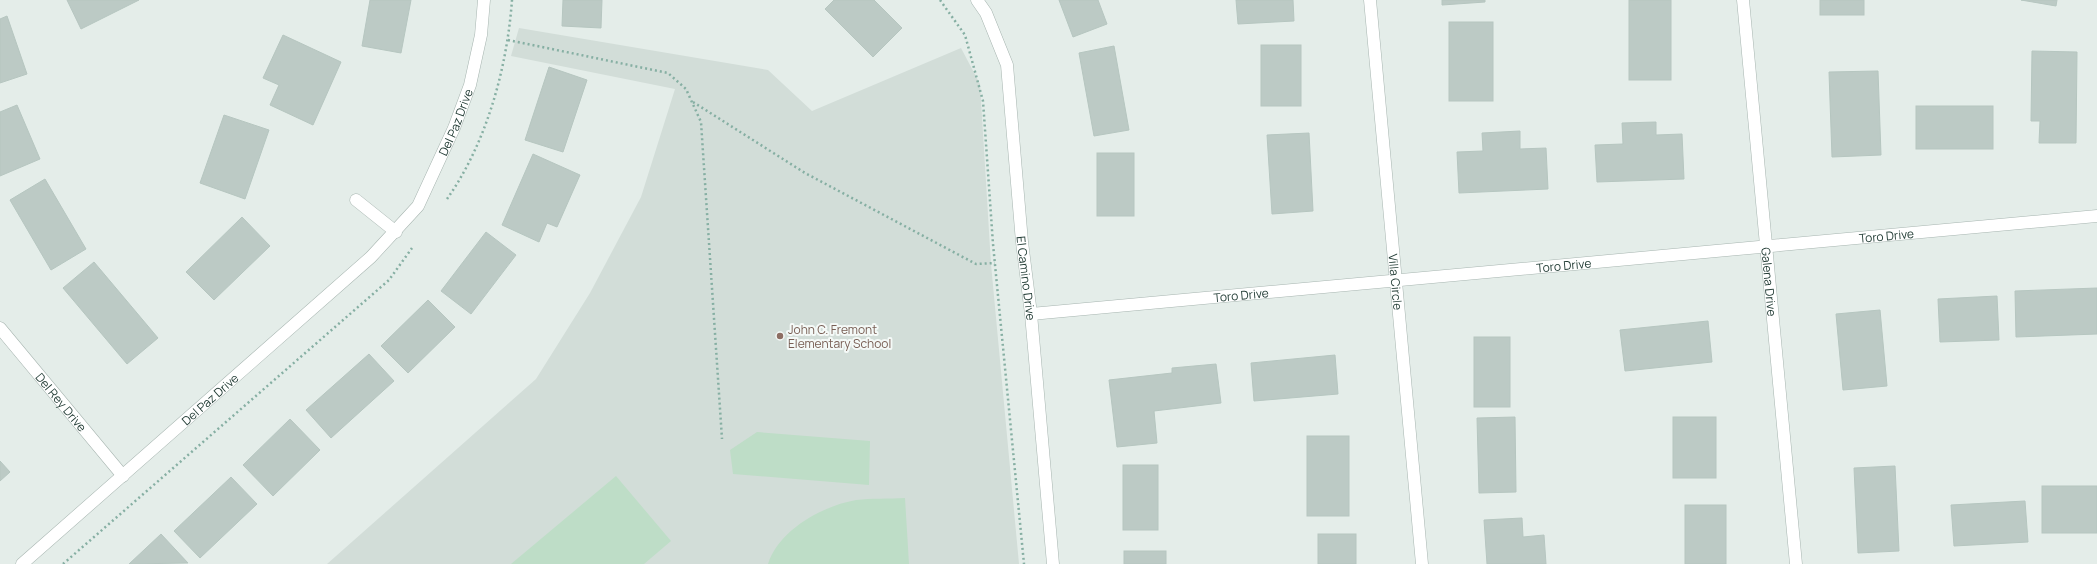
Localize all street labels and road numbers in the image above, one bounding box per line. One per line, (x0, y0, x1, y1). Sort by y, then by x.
street label: Del Paz Drive (434, 86, 476, 158)
street label: Toro Drive (1858, 224, 1915, 246)
street label: El Camino Drive (1013, 235, 1040, 321)
street label: Galena Drive (1758, 247, 1781, 317)
street label: Villa Circle (1385, 253, 1407, 311)
street label: Toro Drive (1536, 254, 1592, 276)
street label: Toro Drive (1213, 284, 1269, 306)
street label: Del Rey Drive (32, 369, 91, 435)
street label: Del Paz Drive (178, 369, 242, 429)

